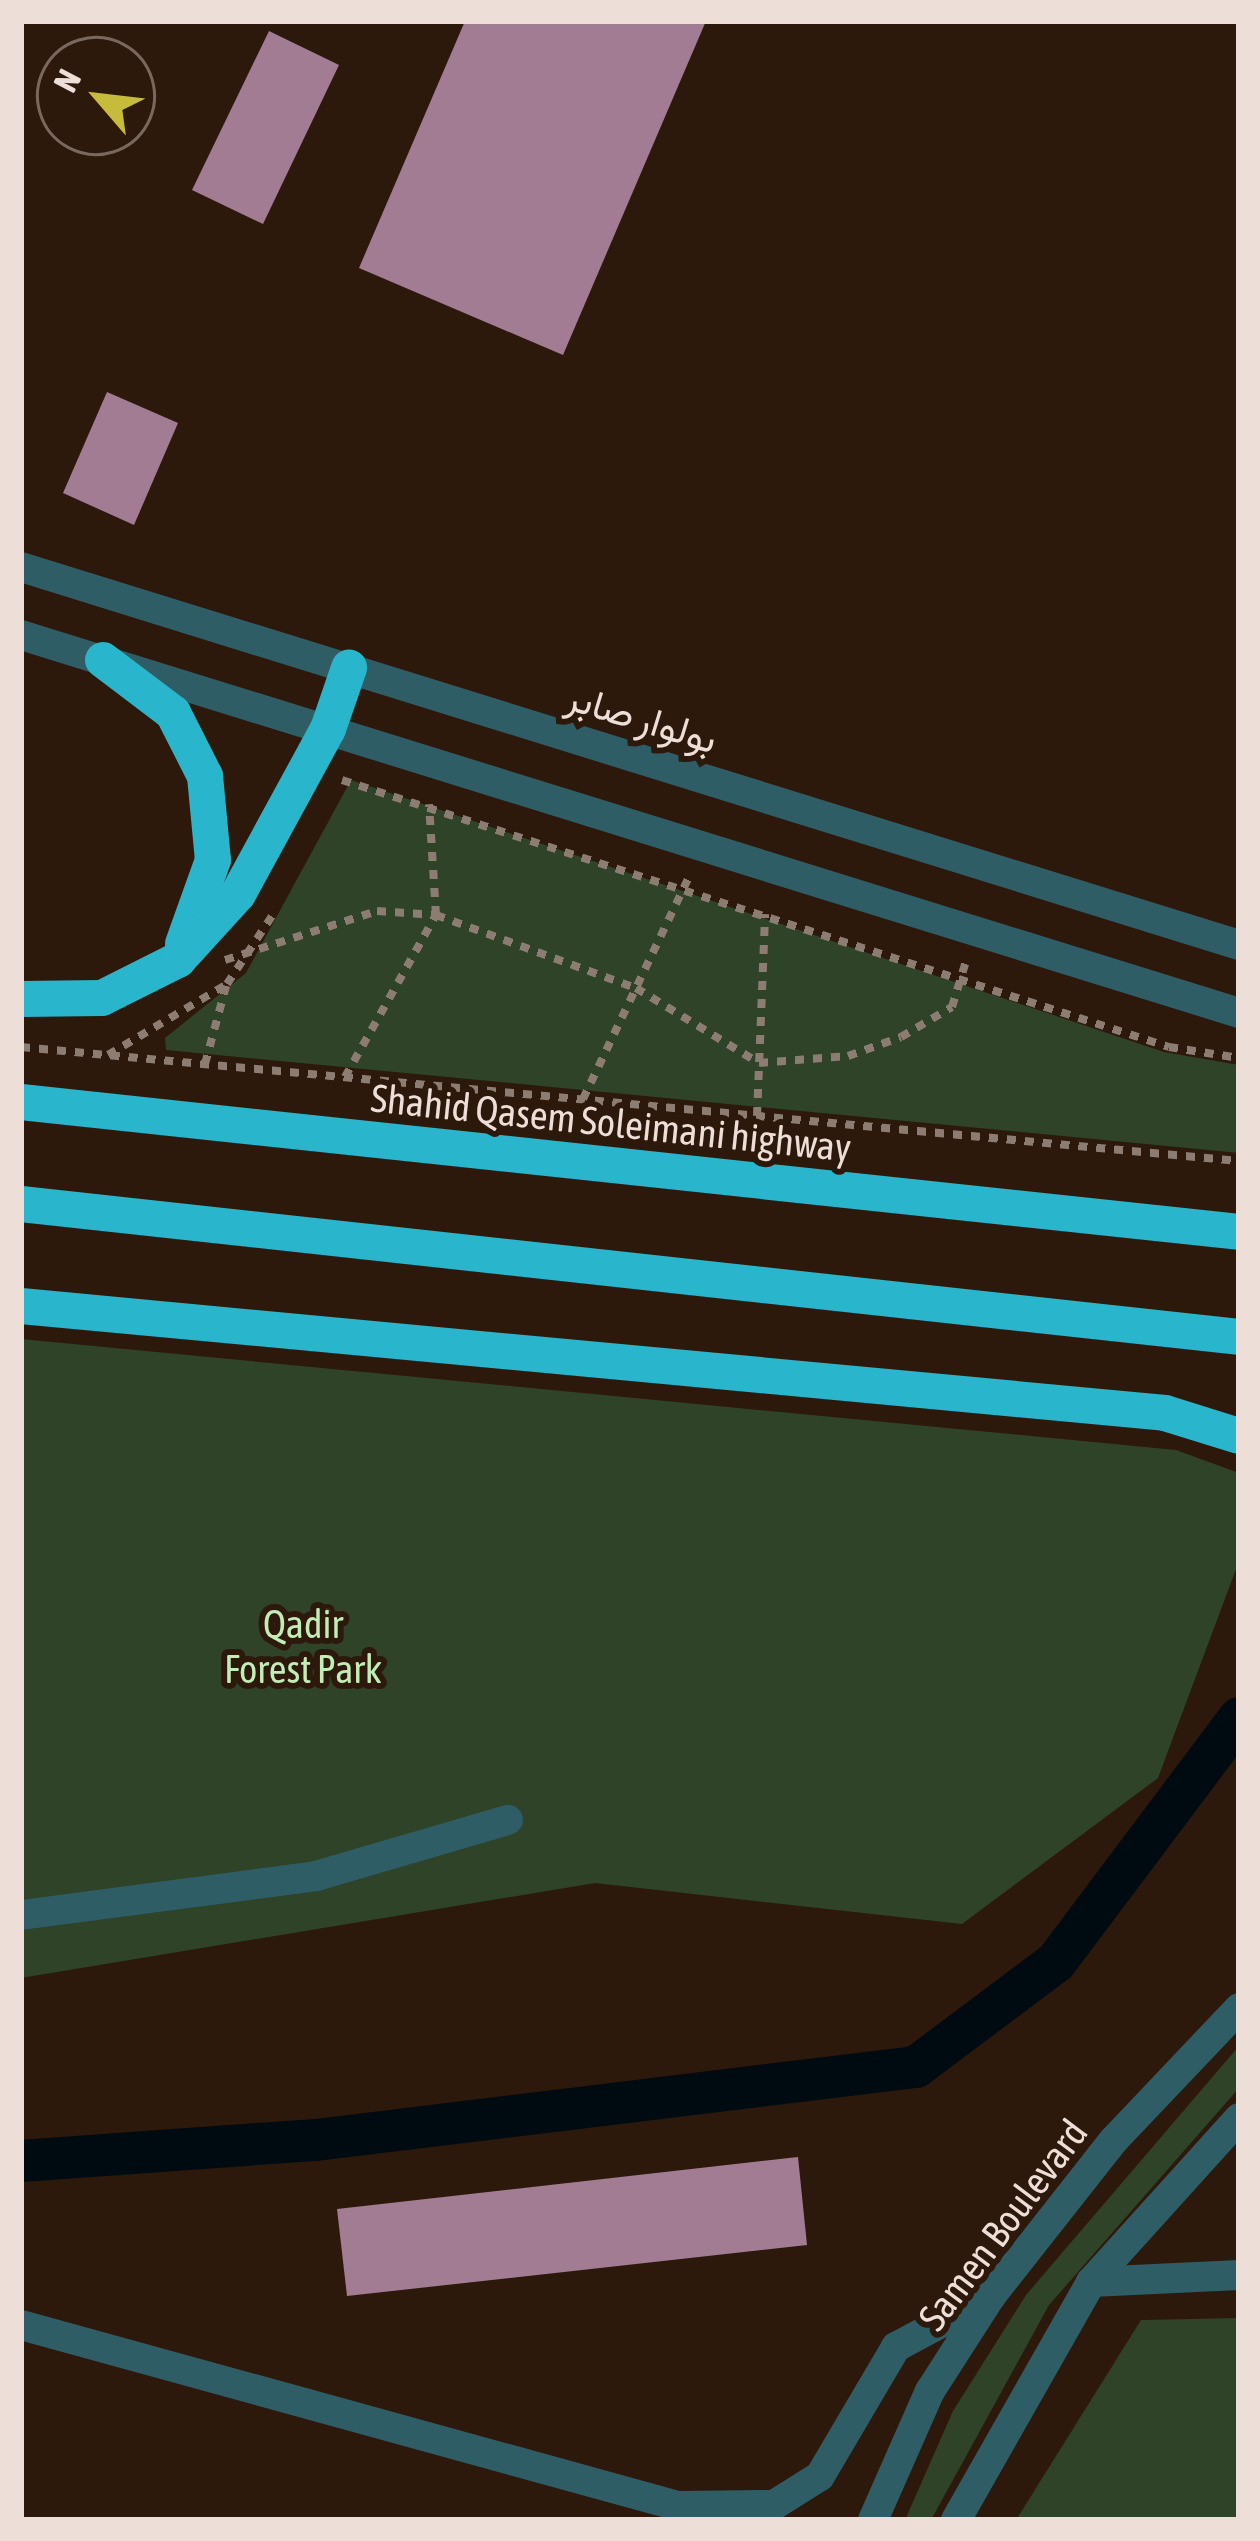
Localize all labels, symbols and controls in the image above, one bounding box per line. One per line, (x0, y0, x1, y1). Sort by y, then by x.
north arrow (36, 36, 156, 156)
text: N (46, 63, 88, 98)
street label: بولوار صابر (561, 673, 723, 763)
street label: Shahid Qasem Soleimani highway (369, 1075, 853, 1171)
park label: Qadir Forest Park (224, 1602, 382, 1693)
street label: Samen Boulevard (909, 2111, 1097, 2339)

